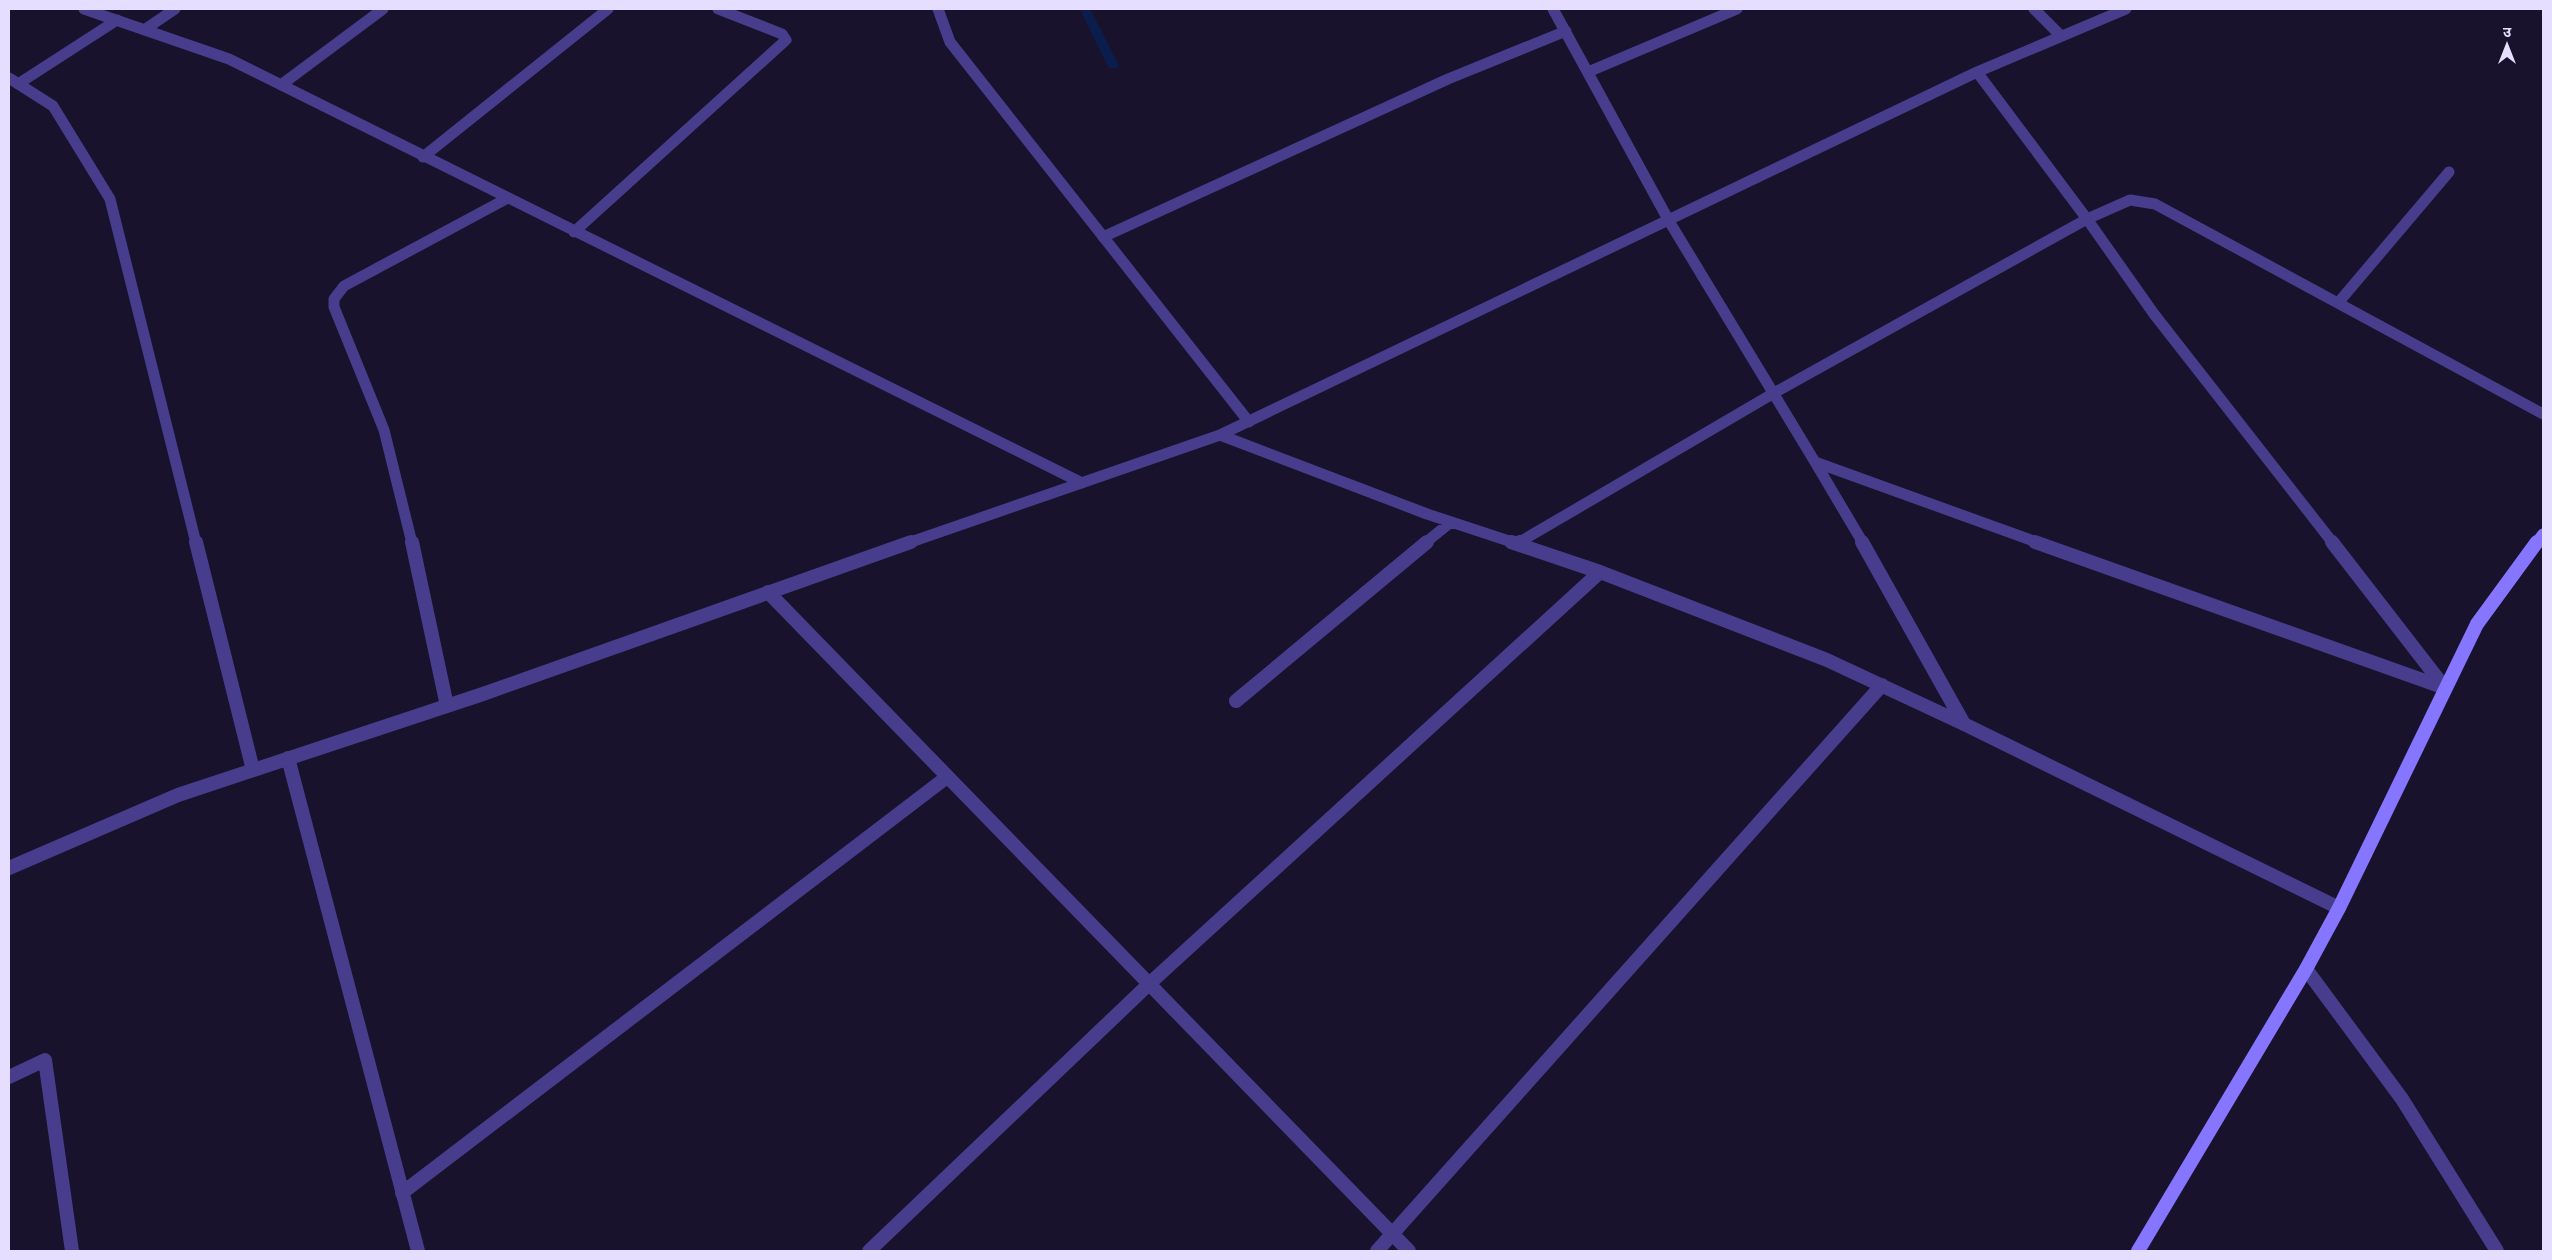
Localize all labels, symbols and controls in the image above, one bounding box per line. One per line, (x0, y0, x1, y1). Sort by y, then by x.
north arrow (2482, 20, 2532, 70)
text: उ (2503, 23, 2512, 41)

